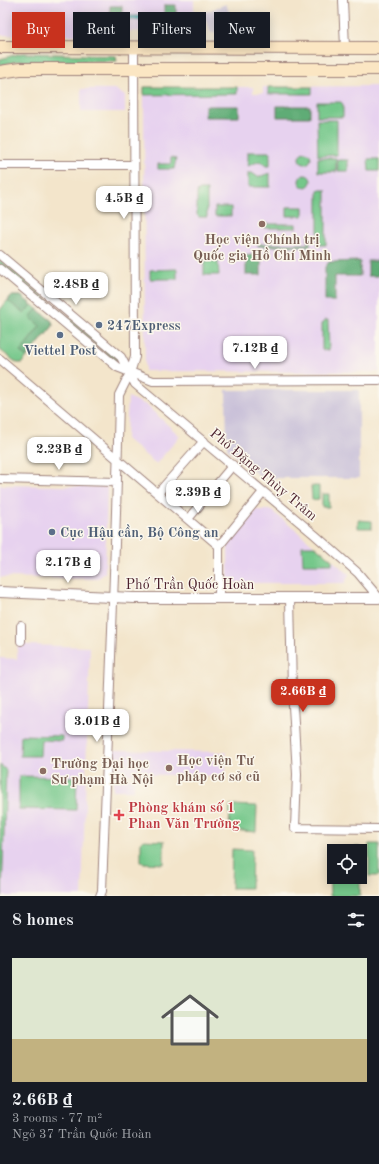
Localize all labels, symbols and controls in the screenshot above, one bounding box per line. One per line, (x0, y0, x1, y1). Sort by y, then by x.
chip: Buy (12, 12, 65, 48)
chip: Rent (73, 12, 130, 48)
chip: Filters (138, 12, 206, 48)
chip: New (214, 12, 270, 48)
pin: 4.5B ₫ (91, 186, 157, 220)
text: 4.5B ₫ (105, 192, 143, 205)
marker: Học viện Chính trị Quốc gia Hồ Chí Minh (257, 219, 267, 229)
place label: Học viện Chính trị Quốc gia Hồ Chí Minh (193, 233, 331, 263)
pin: 2.48B ₫ (39, 272, 113, 306)
text: 2.48B ₫ (53, 278, 99, 291)
place label: 247Express (107, 319, 181, 333)
marker: 247Express (94, 320, 104, 330)
marker: Viettel Post (55, 330, 65, 340)
pin: 7.12B ₫ (218, 336, 292, 370)
text: 7.12B ₫ (232, 342, 278, 355)
place label: Viettel Post (24, 344, 96, 358)
street label: Phố Đặng Thùy Trâm (207, 425, 320, 523)
pin: 2.23B ₫ (22, 437, 96, 471)
text: 2.23B ₫ (36, 443, 82, 456)
pin: 2.39B ₫ (161, 480, 235, 514)
text: 2.39B ₫ (175, 486, 221, 499)
place label: Cục Hậu cần, Bộ Công an (60, 524, 219, 540)
marker: Cục Hậu cần, Bộ Công an (47, 527, 57, 537)
pin: 2.17B ₫ (31, 550, 105, 584)
text: 2.17B ₫ (45, 556, 91, 569)
street label: Phố Trần Quốc Hoàn (126, 576, 255, 592)
pin: 2.66B ₫ (266, 679, 340, 713)
text: 2.66B ₫ (280, 685, 326, 698)
pin: 3.01B ₫ (60, 709, 134, 743)
text: 3.01B ₫ (74, 715, 120, 728)
place label: Học viện Tư pháp cơ sở cũ (177, 754, 260, 784)
place label: Trường Đại học Sư phạm Hà Nội (51, 757, 153, 787)
marker: Học viện Tư pháp cơ sở cũ (164, 763, 174, 773)
marker: Trường Đại học Sư phạm Hà Nội (38, 766, 48, 776)
place label: Phòng khám số 1 Phan Văn Trường (128, 800, 240, 831)
marker: Phòng khám số 1 Phan Văn Trường (113, 809, 125, 821)
map controls (327, 844, 367, 884)
button: locate (327, 844, 367, 884)
icon: filters (345, 909, 367, 931)
text: 8 homes (12, 912, 74, 929)
icon: home (154, 984, 226, 1056)
text: 2.66B ₫ (12, 1092, 72, 1109)
text: 3 rooms · 77 m² (12, 1112, 102, 1125)
text: Ngõ 37 Trần Quốc Hoàn (12, 1128, 151, 1141)

